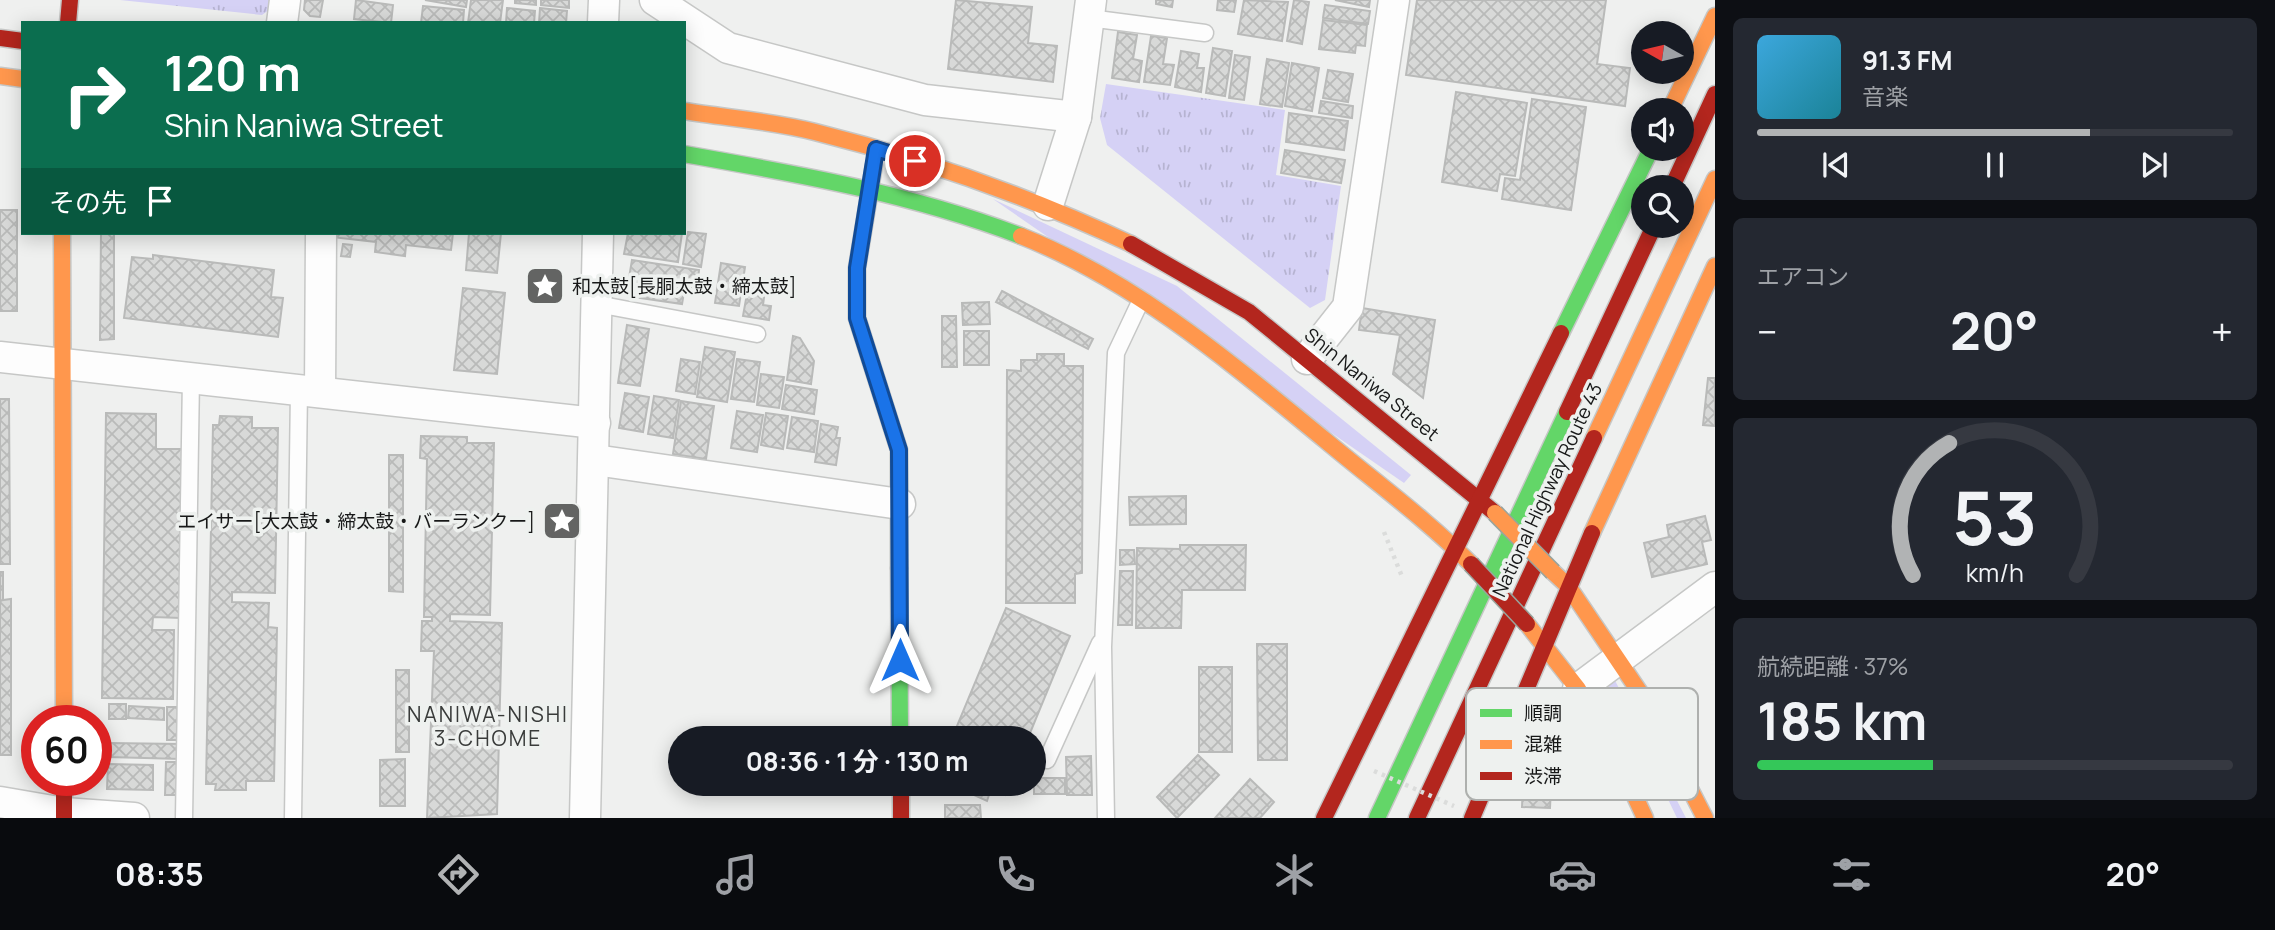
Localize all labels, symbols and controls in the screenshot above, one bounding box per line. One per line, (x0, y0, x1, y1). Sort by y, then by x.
north arrow (1631, 21, 1694, 84)
map controls (1631, 21, 1694, 238)
text: 120 m (164, 39, 301, 106)
text: 91.3 FM (1862, 42, 1953, 78)
icon: right (49, 49, 140, 140)
text: 音楽 (1862, 80, 1908, 112)
button: sound (1631, 98, 1694, 161)
text: Shin Naniwa Street (164, 103, 444, 147)
pin (885, 131, 945, 191)
icon: arrive (896, 142, 934, 180)
icon: previous (1817, 146, 1855, 184)
icon: pause (1976, 146, 2014, 184)
icon: next (2135, 146, 2173, 184)
button: search (1631, 175, 1694, 238)
icon: arrive (141, 182, 179, 220)
text: その先 (49, 184, 127, 220)
text: エアコン (1757, 260, 1849, 292)
place icon: 和太鼓[長胴太鼓・締太鼓] (524, 265, 566, 307)
place label: 和太鼓[長胴太鼓・締太鼓] (572, 273, 796, 299)
text: 20° (1950, 295, 2039, 366)
text: − (1757, 305, 1778, 357)
text: + (2211, 305, 2233, 357)
street label: Shin Naniwa Street (1299, 322, 1445, 446)
street label: National Highway Route 43 (1486, 379, 1608, 601)
text: 53 (1953, 467, 2038, 567)
place icon: エイサー[大太鼓・締太鼓・バーランクー] (541, 500, 583, 542)
place label: エイサー[大太鼓・締太鼓・バーランクー] (178, 508, 535, 534)
text: km/h (1966, 555, 2024, 590)
position arrow (863, 623, 937, 697)
text: 航続距離 · 37% (1757, 650, 1908, 682)
text: 185 km (1757, 685, 1927, 756)
legend (1466, 688, 1698, 800)
district label: NANIWA-NISHI 3-CHOME (407, 700, 569, 752)
text: 順調 (1524, 700, 1562, 726)
speed limit sign: 60 (21, 705, 112, 796)
text: 混雑 (1524, 731, 1562, 757)
text: 08:36 · 1 分 · 130 m (746, 743, 968, 779)
text: 渋滞 (1524, 763, 1562, 789)
icon: directions (434, 850, 483, 899)
icon: music (712, 850, 761, 899)
icon: phone (991, 850, 1040, 899)
icon: climate (1270, 850, 1319, 899)
icon: car (1548, 850, 1597, 899)
icon: filters (1827, 850, 1876, 899)
text: 08:35 (115, 852, 204, 896)
text: 20° (2106, 852, 2160, 896)

